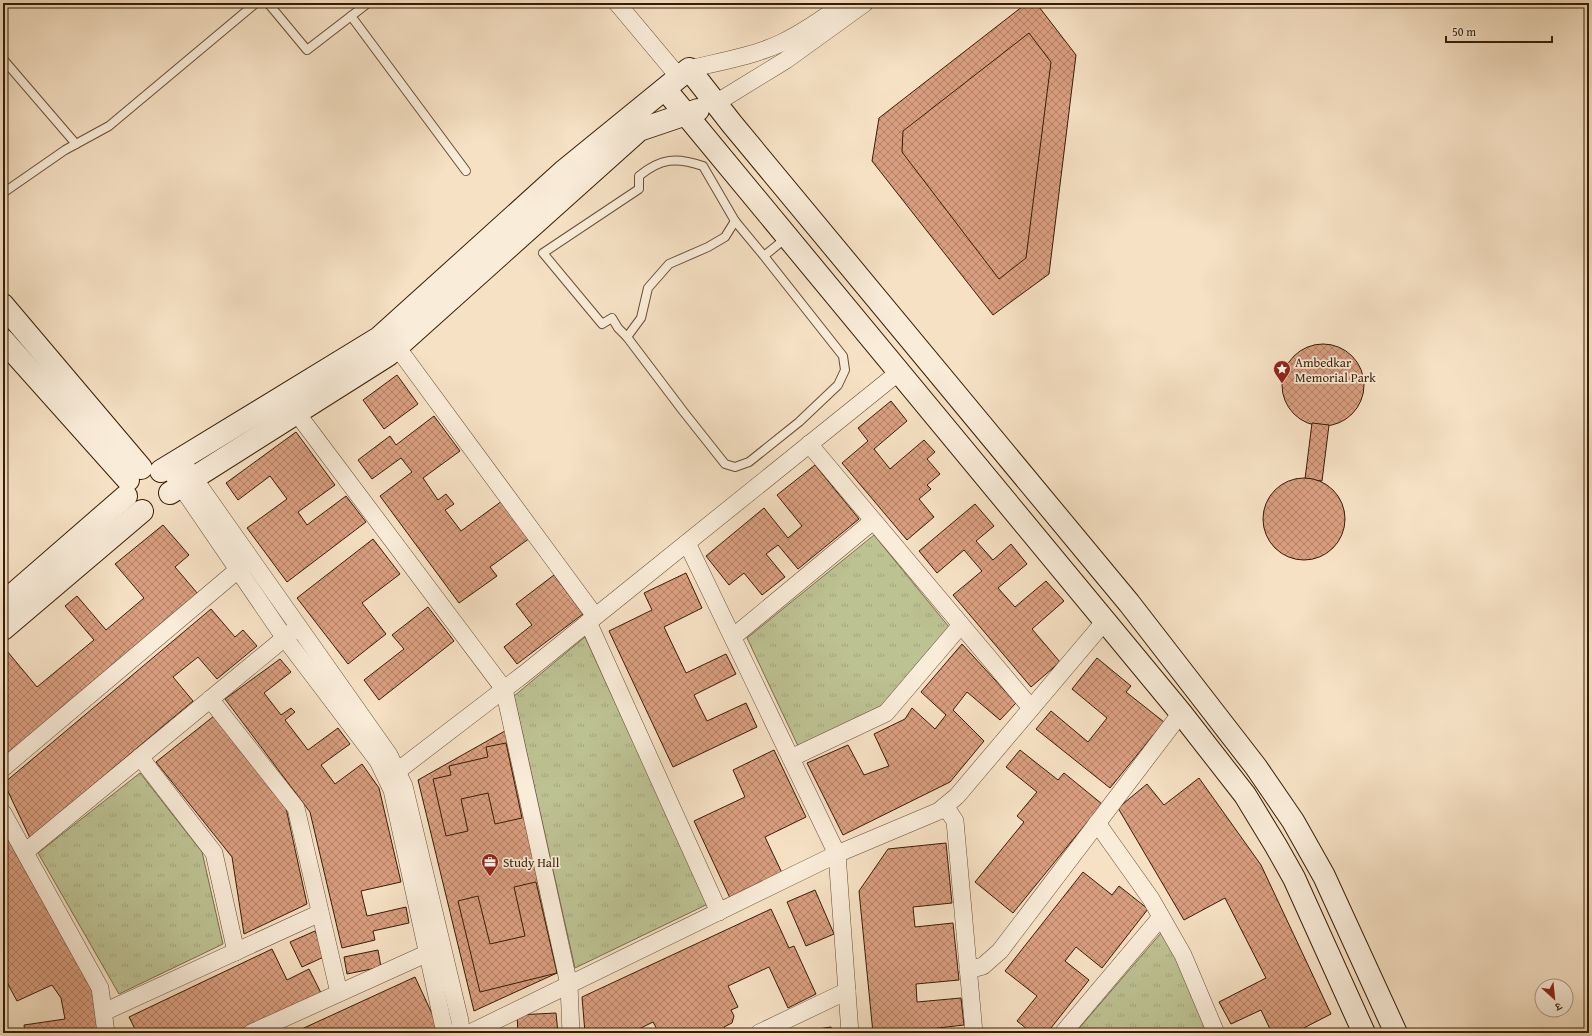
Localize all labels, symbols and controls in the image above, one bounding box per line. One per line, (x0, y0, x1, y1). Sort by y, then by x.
scale bar (1446, 18, 1552, 44)
text: 50 m (1452, 23, 1476, 40)
place label: Ambedkar Memorial Park (1295, 353, 1376, 387)
place icon: Ambedkar Memorial Park (1272, 359, 1292, 384)
office icon: Study Hall (480, 852, 500, 877)
place label: Study Hall (503, 853, 560, 872)
north arrow (1534, 978, 1574, 1018)
text: उ (1551, 998, 1566, 1016)

